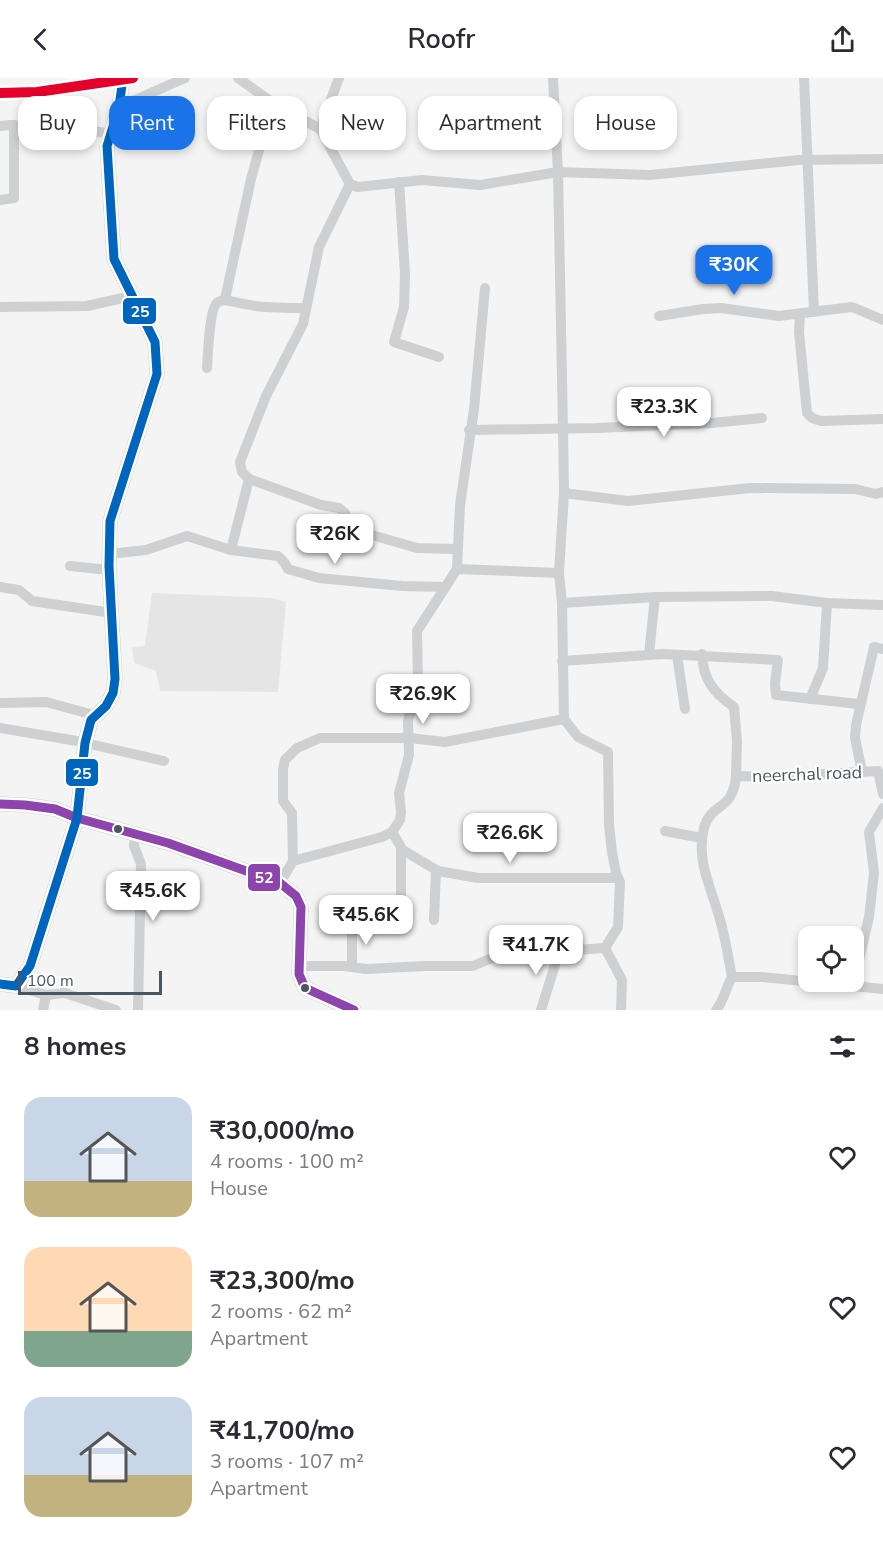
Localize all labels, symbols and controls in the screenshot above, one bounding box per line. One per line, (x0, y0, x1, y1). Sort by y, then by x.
text: Roofr (408, 21, 475, 58)
icon: back (24, 23, 57, 56)
icon: share (826, 23, 859, 56)
chip: Buy (18, 96, 97, 150)
chip: Rent (109, 96, 195, 150)
chip: Filters (207, 96, 307, 150)
chip: New (319, 96, 406, 150)
chip: Apartment (418, 96, 562, 150)
chip: House (574, 96, 677, 150)
pin: ₹30K (698, 245, 770, 296)
text: ₹30K (709, 251, 759, 278)
line badge: 25 (122, 297, 157, 325)
text: 25 (130, 301, 150, 323)
pin: ₹23.3K (615, 387, 713, 438)
text: ₹23.3K (631, 393, 697, 420)
pin: ₹26K (299, 514, 371, 565)
text: ₹26K (310, 520, 360, 547)
pin: ₹26.9K (374, 674, 472, 725)
text: ₹26.9K (390, 680, 456, 707)
line badge: 25 (65, 758, 99, 787)
street label: neerchal road (752, 760, 862, 788)
text: 25 (72, 763, 92, 785)
pin: ₹26.6K (461, 813, 559, 864)
text: ₹26.6K (477, 819, 543, 846)
unlabelled marker (112, 823, 124, 835)
line badge: 52 (247, 863, 281, 892)
text: 52 (254, 867, 274, 889)
pin: ₹45.6K (104, 871, 202, 922)
text: ₹45.6K (120, 877, 186, 904)
pin: ₹45.6K (317, 895, 415, 946)
text: ₹45.6K (333, 901, 399, 928)
pin: ₹41.7K (487, 925, 585, 976)
map controls (798, 926, 864, 992)
button: locate (798, 926, 864, 992)
text: ₹41.7K (503, 931, 569, 958)
scale bar (18, 968, 162, 995)
text: 100 m (27, 970, 74, 992)
unlabelled marker (299, 982, 311, 994)
text: 8 homes (24, 1029, 126, 1064)
icon: filters (826, 1030, 859, 1063)
text: ₹30,000/mo (210, 1113, 354, 1148)
icon: home (72, 1121, 144, 1193)
icon: heart (826, 1141, 859, 1174)
text: 4 rooms · 100 m² (210, 1148, 364, 1175)
text: House (210, 1175, 268, 1202)
text: ₹23,300/mo (210, 1263, 354, 1298)
icon: home (72, 1271, 144, 1343)
icon: heart (826, 1291, 859, 1324)
text: 2 rooms · 62 m² (210, 1298, 352, 1325)
text: Apartment (210, 1325, 308, 1352)
text: ₹41,700/mo (210, 1413, 354, 1448)
icon: home (72, 1421, 144, 1493)
icon: heart (826, 1441, 859, 1474)
text: 3 rooms · 107 m² (210, 1448, 364, 1475)
text: Apartment (210, 1475, 308, 1502)

